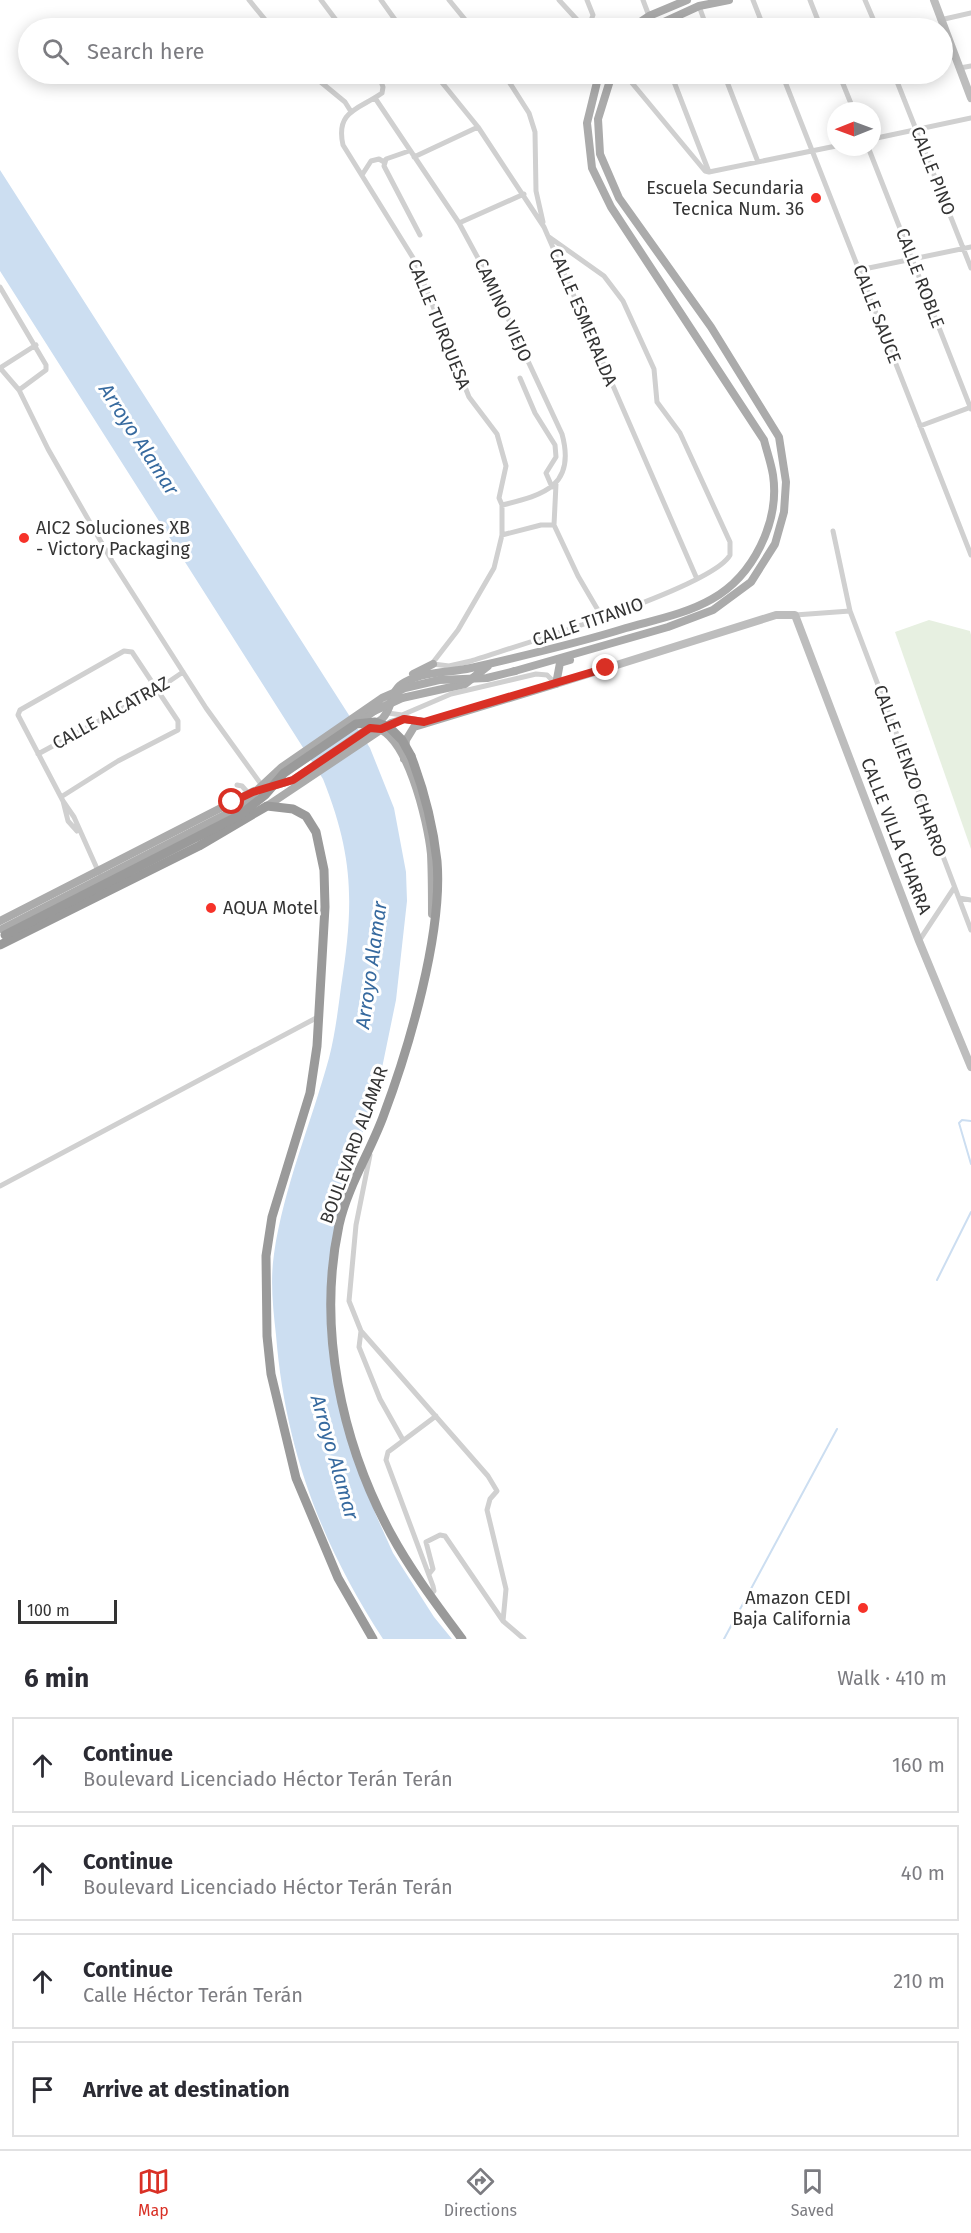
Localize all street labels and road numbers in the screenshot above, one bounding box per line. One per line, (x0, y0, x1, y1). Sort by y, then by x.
street label: CALLE PINO (906, 124, 960, 218)
street label: CALLE ROBLE (891, 225, 949, 331)
street label: CALLE ESMERALDA (544, 245, 622, 390)
street label: CAMINO VIEJO (469, 255, 537, 365)
street label: CALLE TURQUESA (403, 256, 475, 393)
street label: CALLE SAUCE (848, 261, 906, 367)
street label: CALLE TITANIO (530, 593, 646, 651)
street label: CALLE ALCATRAZ (49, 672, 173, 754)
street label: CALLE LIENZO CHARRO (869, 682, 951, 860)
street label: CALLE VILLA CHARRA (856, 755, 936, 918)
street label: BOULEVARD ALAMAR (315, 1063, 393, 1227)

